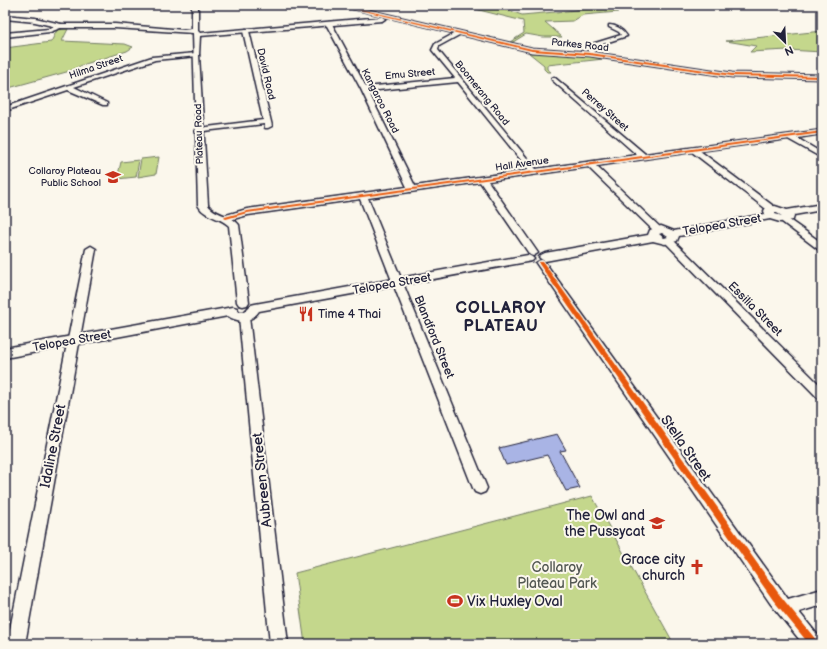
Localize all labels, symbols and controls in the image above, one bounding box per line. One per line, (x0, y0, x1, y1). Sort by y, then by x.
north arrow (765, 22, 805, 62)
street label: Parkes Road (551, 36, 610, 54)
text: N (782, 43, 795, 58)
street label: David Road (254, 47, 278, 101)
street label: Hilma Street (68, 52, 124, 82)
street label: Boomerang Road (452, 58, 512, 128)
street label: Emu Street (384, 66, 436, 82)
street label: Kangaroo Road (359, 67, 402, 135)
street label: Perrey Street (579, 86, 631, 134)
street label: Plateau Road (192, 103, 206, 165)
street label: Hall Avenue (495, 154, 549, 174)
place label: Collaroy Plateau Public School (29, 165, 101, 189)
school or university icon: Collaroy Plateau Public School (104, 168, 122, 186)
street label: Telopea Street (682, 211, 763, 239)
street label: Telopea Street (352, 270, 433, 298)
street label: Essilia Street (725, 279, 786, 340)
street label: Blandford Street (411, 293, 458, 381)
district label: COLLAROY PLATEAU (456, 299, 546, 336)
restaurant icon: Time 4 Thai (297, 305, 315, 323)
place label: Time 4 Thai (318, 307, 381, 322)
street label: Telopea Street (32, 327, 113, 355)
street label: Idaline Street (37, 402, 70, 489)
street label: Stella Street (657, 412, 715, 485)
street label: Aubreen Street (248, 431, 275, 528)
place label: The Owl and the Pussycat (565, 507, 646, 540)
school or university icon: The Owl and the Pussycat (648, 514, 666, 532)
place label: Grace city church (621, 551, 686, 584)
church icon: Grace city church (688, 558, 706, 576)
park label: Collaroy Plateau Park (517, 559, 597, 592)
sports icon: Vix Huxley Oval (446, 592, 464, 610)
place label: Vix Huxley Oval (467, 593, 563, 610)

